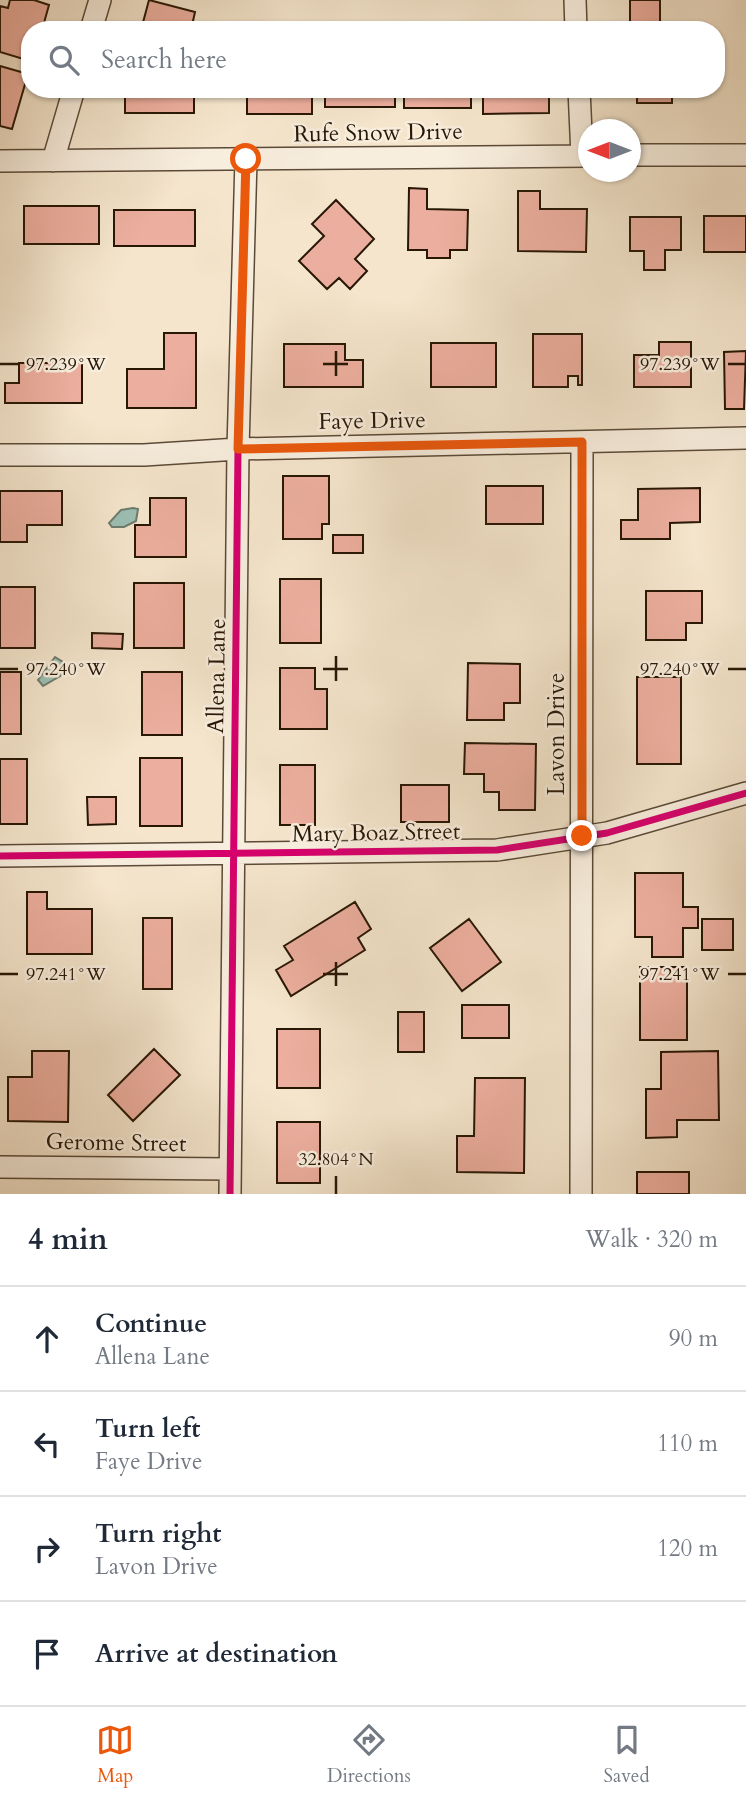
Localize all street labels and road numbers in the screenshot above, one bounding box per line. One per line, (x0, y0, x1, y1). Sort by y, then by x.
street label: Rufe Snow Drive (293, 116, 463, 149)
street label: Faye Drive (318, 404, 426, 437)
street label: Allena Lane (200, 618, 233, 734)
street label: Lavon Drive (541, 673, 572, 795)
street label: Mary Boaz Street (292, 816, 460, 849)
street label: Gerome Street (45, 1126, 187, 1159)

